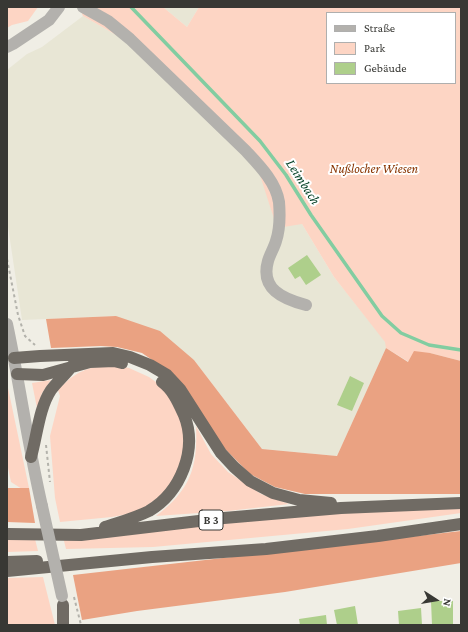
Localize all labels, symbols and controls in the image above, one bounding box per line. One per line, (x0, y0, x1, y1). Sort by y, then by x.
legend (326, 12, 456, 84)
text: Straße (364, 21, 395, 35)
text: Park (364, 41, 385, 55)
text: Gebäude (364, 61, 406, 75)
water label: Leimbach (282, 156, 324, 208)
park label: Nußlocher Wiesen (330, 161, 418, 177)
road number: B 3 (199, 510, 223, 530)
north arrow (416, 580, 456, 620)
text: N (441, 598, 454, 607)

